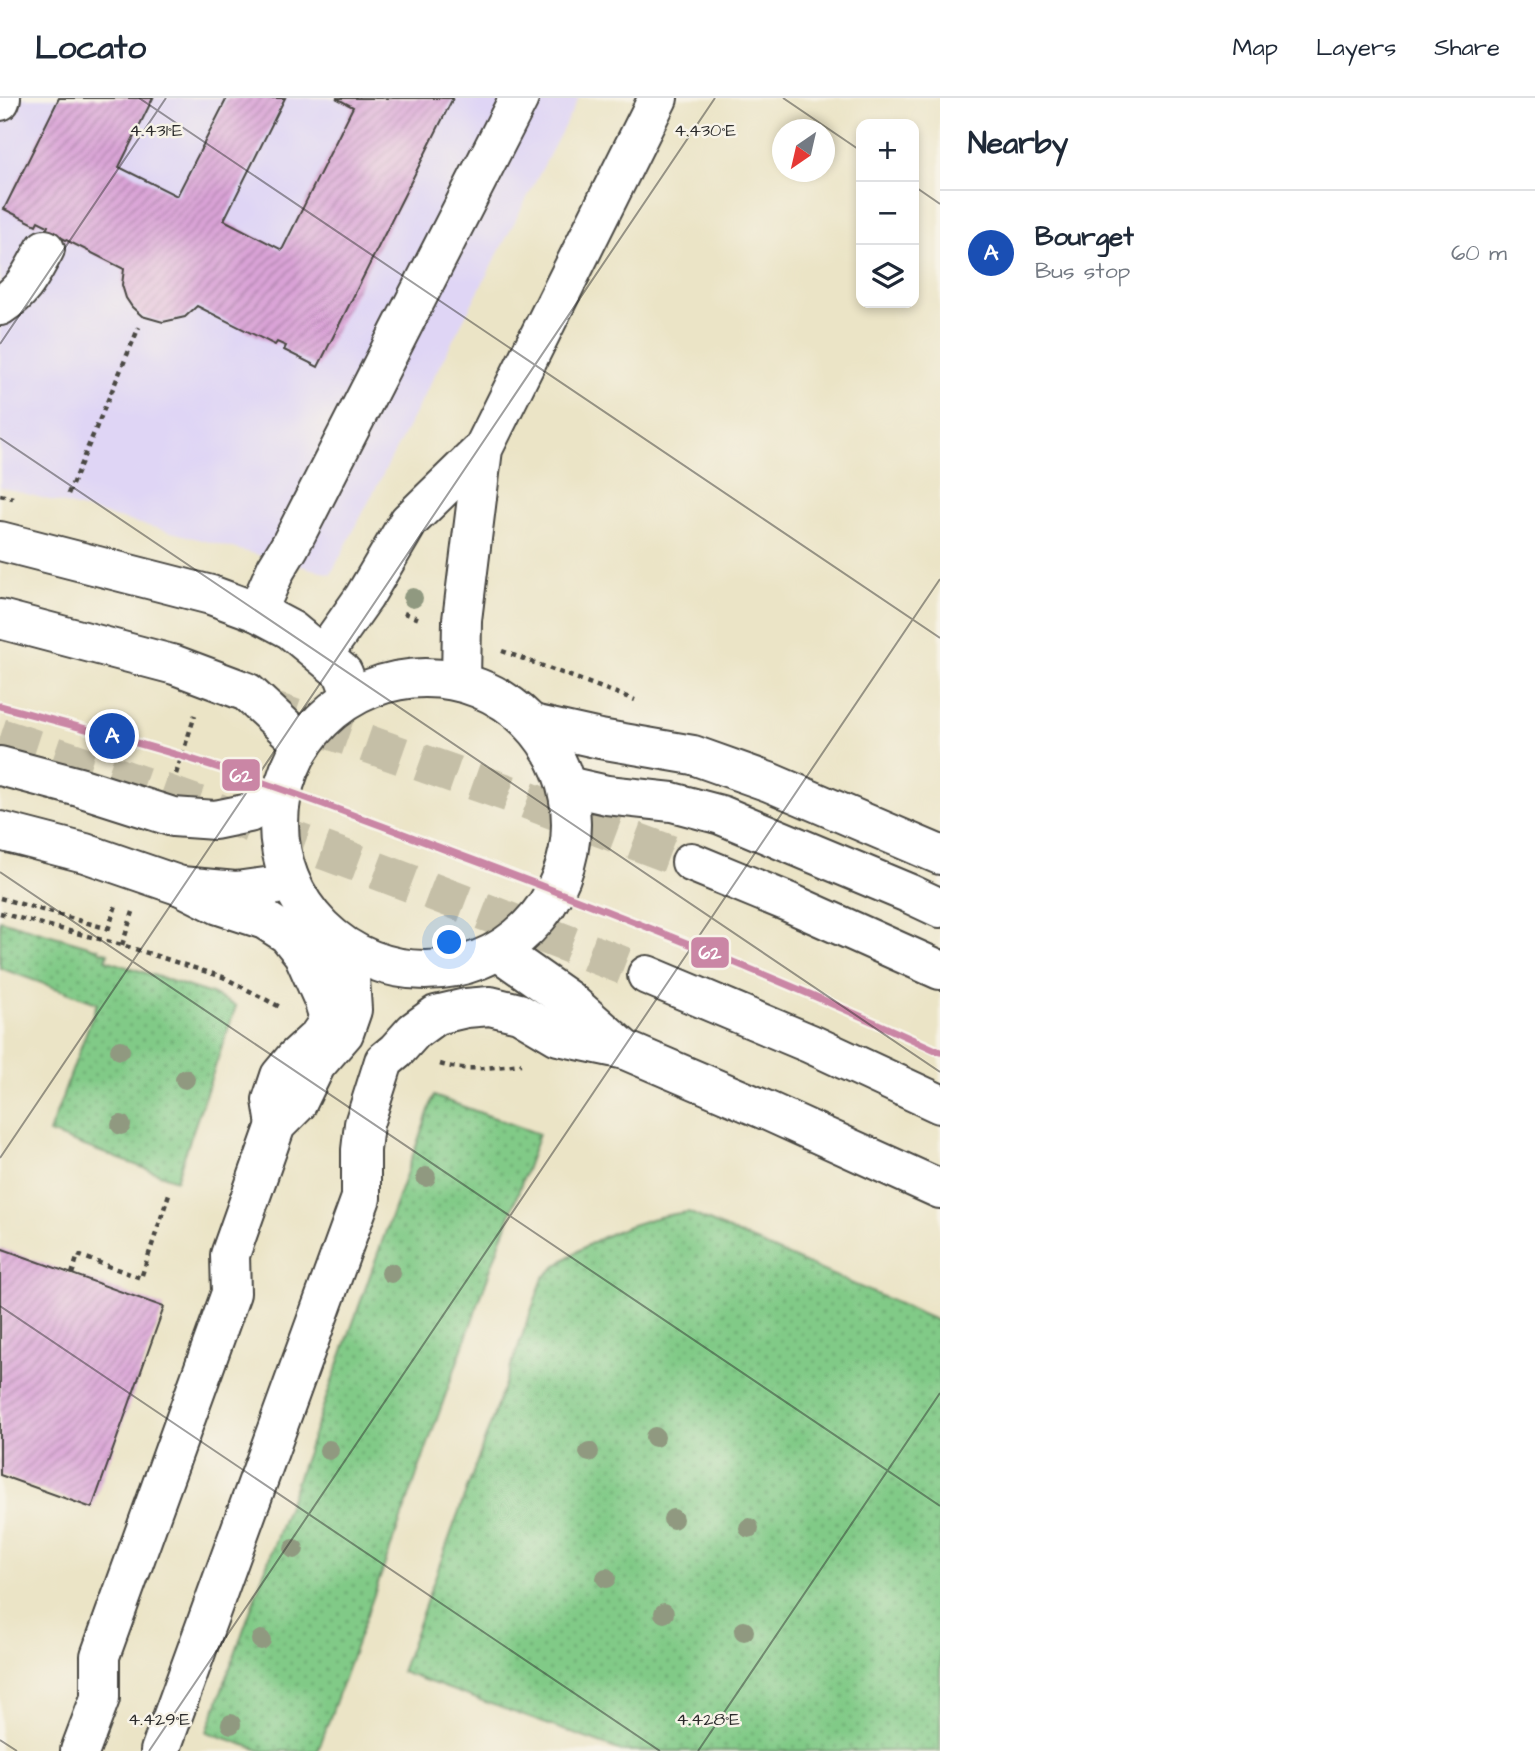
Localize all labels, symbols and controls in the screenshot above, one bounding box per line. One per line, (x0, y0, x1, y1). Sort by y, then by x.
text: Locato (35, 25, 146, 71)
text: Map (1233, 31, 1278, 65)
text: Layers (1316, 31, 1396, 65)
text: Share (1434, 31, 1500, 65)
text: 4.431°E (129, 118, 183, 143)
text: 4.430°E (674, 118, 736, 143)
north arrow (772, 119, 835, 182)
map controls (856, 119, 919, 308)
button: + (856, 119, 919, 182)
text: Nearby (968, 123, 1068, 165)
button: − (856, 182, 919, 245)
text: Bourget (1035, 219, 1134, 255)
text: A (984, 237, 998, 269)
text: 60 m (1451, 237, 1507, 269)
button: layers (856, 245, 919, 308)
text: Bus stop (1035, 255, 1130, 287)
pin: A (89, 710, 135, 762)
line badge: 62 (221, 758, 261, 792)
text: 62 (230, 763, 253, 790)
your location (432, 925, 466, 959)
line badge: 62 (690, 936, 730, 969)
text: 62 (699, 940, 722, 967)
text: 4.429°E (128, 1707, 190, 1732)
text: 4.428°E (676, 1707, 740, 1732)

